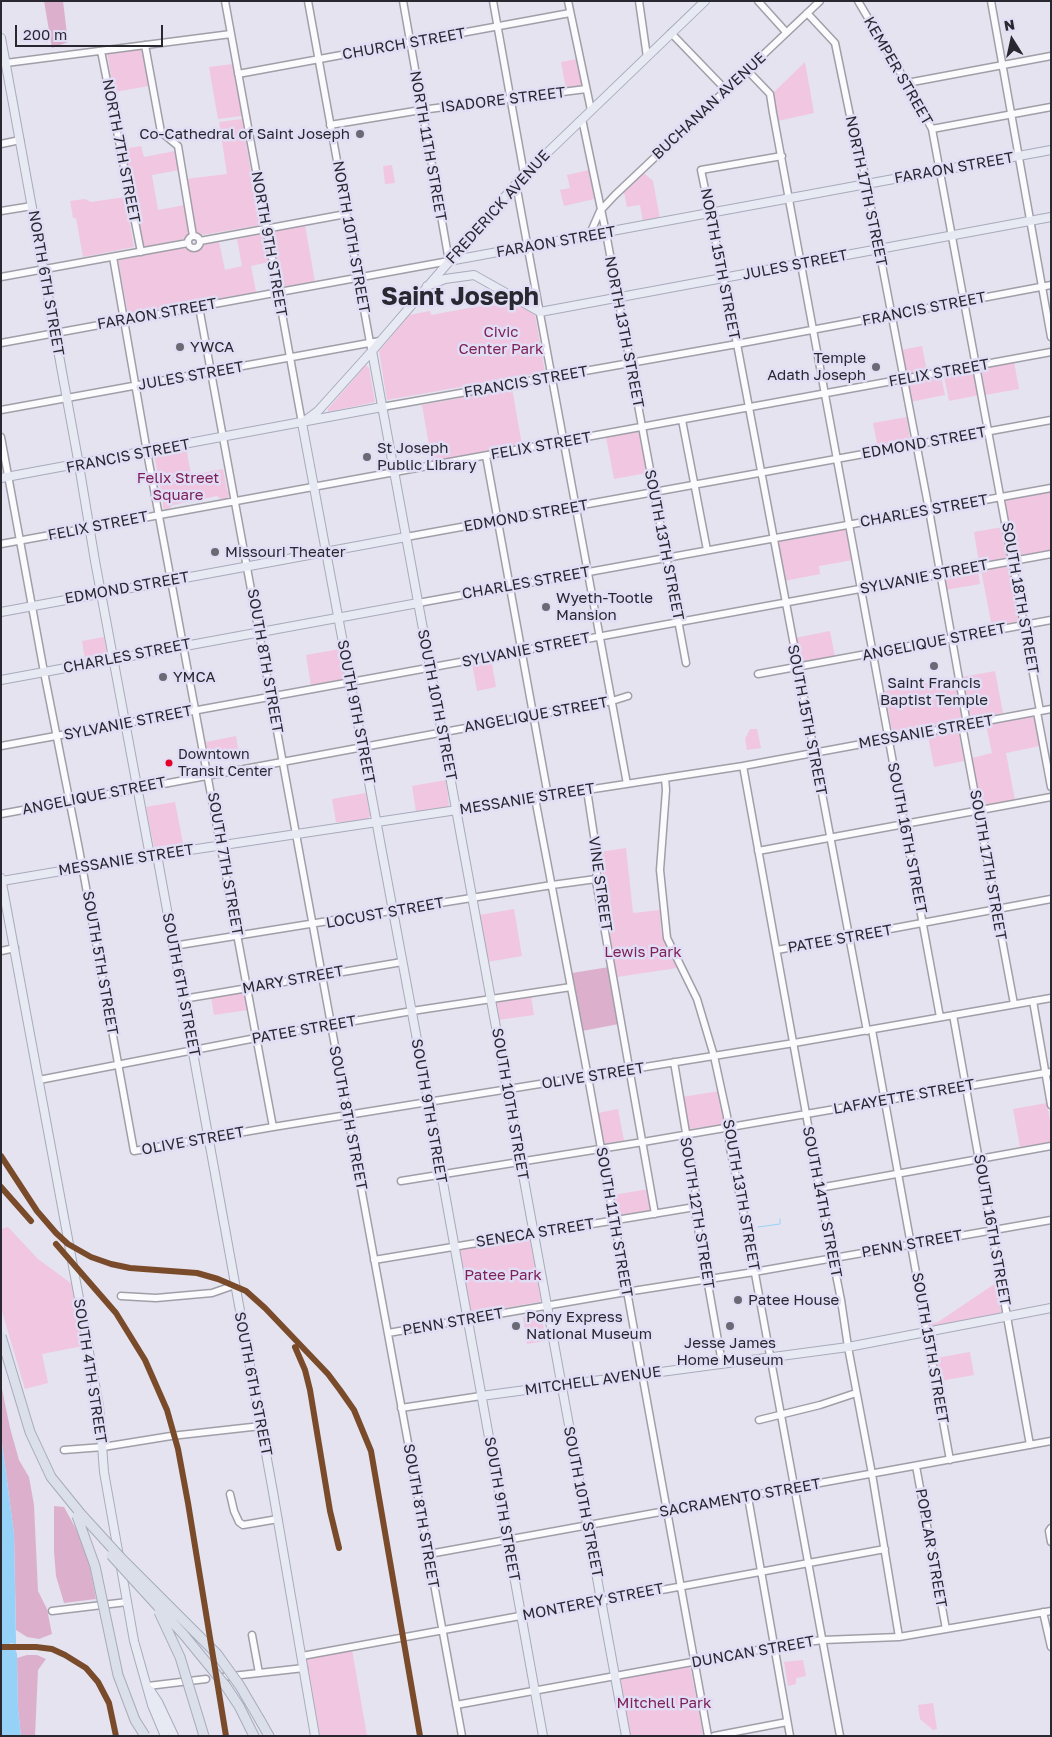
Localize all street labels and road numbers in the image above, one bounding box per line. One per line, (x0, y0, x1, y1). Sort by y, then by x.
street label: KEMPER STREET (860, 14, 936, 128)
street label: CHURCH STREET (341, 24, 467, 64)
street label: BUCHANAN AVENUE (649, 49, 769, 163)
street label: NORTH 11TH STREET (406, 69, 450, 223)
street label: NORTH 7TH STREET (98, 78, 144, 224)
street label: ISADORE STREET (440, 83, 566, 117)
street label: NORTH 17TH STREET (841, 114, 891, 268)
street label: FREDERICK AVENUE (442, 147, 554, 267)
street label: FARAON STREET (893, 149, 1015, 187)
street label: NORTH 10TH STREET (329, 159, 373, 315)
street label: NORTH 9TH STREET (247, 170, 291, 318)
street label: NORTH 15TH STREET (696, 187, 744, 341)
street label: NORTH 6TH STREET (24, 209, 68, 357)
street label: FARAON STREET (495, 223, 617, 261)
street label: JULES STREET (741, 246, 849, 284)
street label: NORTH 13TH STREET (600, 255, 648, 409)
street label: FRANCIS STREET (861, 288, 987, 330)
street label: FARAON STREET (96, 295, 218, 333)
street label: FELIX STREET (887, 355, 991, 391)
street label: JULES STREET (137, 358, 245, 394)
street label: FRANCIS STREET (463, 362, 589, 402)
street label: EDMOND STREET (860, 423, 988, 463)
street label: FELIX STREET (489, 428, 593, 464)
street label: FRANCIS STREET (65, 435, 191, 477)
street label: SOUTH 13TH STREET (641, 468, 687, 622)
street label: CHARLES STREET (859, 491, 989, 531)
street label: EDMOND STREET (462, 496, 590, 536)
street label: FELIX STREET (46, 507, 150, 545)
street label: SOUTH 18TH STREET (998, 521, 1042, 675)
street label: SYLVANIE STREET (858, 556, 990, 598)
street label: CHARLES STREET (461, 563, 591, 603)
street label: EDMOND STREET (63, 568, 191, 608)
street label: SOUTH 8TH STREET (243, 587, 287, 735)
street label: ANGELIQUE STREET (861, 619, 1007, 665)
street label: SOUTH 10TH STREET (413, 628, 461, 782)
street label: SYLVANIE STREET (460, 629, 592, 671)
street label: CHARLES STREET (62, 635, 192, 677)
street label: SOUTH 9TH STREET (333, 638, 379, 786)
street label: SOUTH 15TH STREET (784, 643, 830, 797)
street label: ANGELIQUE STREET (463, 693, 609, 737)
street label: SYLVANIE STREET (62, 702, 194, 744)
street label: MESSANIE STREET (857, 711, 995, 753)
street label: SOUTH 16TH STREET (884, 761, 930, 915)
street label: ANGELIQUE STREET (21, 773, 167, 819)
street label: MESSANIE STREET (458, 779, 596, 819)
street label: SOUTH 17TH STREET (966, 788, 1010, 942)
street label: SOUTH 7TH STREET (204, 791, 246, 937)
street label: VINE STREET (584, 835, 616, 933)
street label: MESSANIE STREET (57, 840, 195, 880)
street label: SOUTH 5TH STREET (78, 890, 122, 1036)
street label: LOCUST STREET (325, 894, 445, 932)
street label: SOUTH 6TH STREET (158, 911, 204, 1059)
street label: PATEE STREET (786, 921, 894, 957)
street label: MARY STREET (241, 962, 345, 998)
street label: PATEE STREET (250, 1012, 358, 1048)
street label: SOUTH 10TH STREET (488, 1027, 532, 1181)
street label: SOUTH 9TH STREET (407, 1037, 451, 1185)
street label: SOUTH 8TH STREET (325, 1044, 371, 1192)
street label: OLIVE STREET (540, 1059, 646, 1093)
street label: LAFAYETTE STREET (832, 1076, 976, 1118)
street label: SOUTH 13TH STREET (719, 1118, 763, 1272)
street label: OLIVE STREET (140, 1123, 246, 1159)
street label: SOUTH 14TH STREET (799, 1125, 845, 1279)
street label: SOUTH 12TH STREET (676, 1136, 718, 1290)
street label: SOUTH 11TH STREET (592, 1146, 636, 1298)
street label: SOUTH 16TH STREET (970, 1153, 1014, 1307)
street label: SENECA STREET (475, 1215, 595, 1251)
street label: PENN STREET (860, 1226, 964, 1262)
street label: SOUTH 15TH STREET (908, 1271, 952, 1425)
street label: SOUTH 4TH STREET (70, 1297, 110, 1445)
street label: PENN STREET (401, 1304, 505, 1340)
street label: SOUTH 6TH STREET (230, 1310, 276, 1458)
street label: MITCHELL AVENUE (524, 1363, 662, 1399)
street label: SOUTH 10TH STREET (559, 1425, 607, 1579)
street label: SOUTH 9TH STREET (480, 1435, 524, 1583)
street label: SOUTH 8TH STREET (399, 1442, 443, 1590)
street label: SACRAMENTO STREET (658, 1475, 822, 1521)
street label: POPLAR STREET (912, 1487, 950, 1609)
street label: MONTEREY STREET (521, 1579, 665, 1625)
street label: DUNCAN STREET (690, 1632, 816, 1672)

